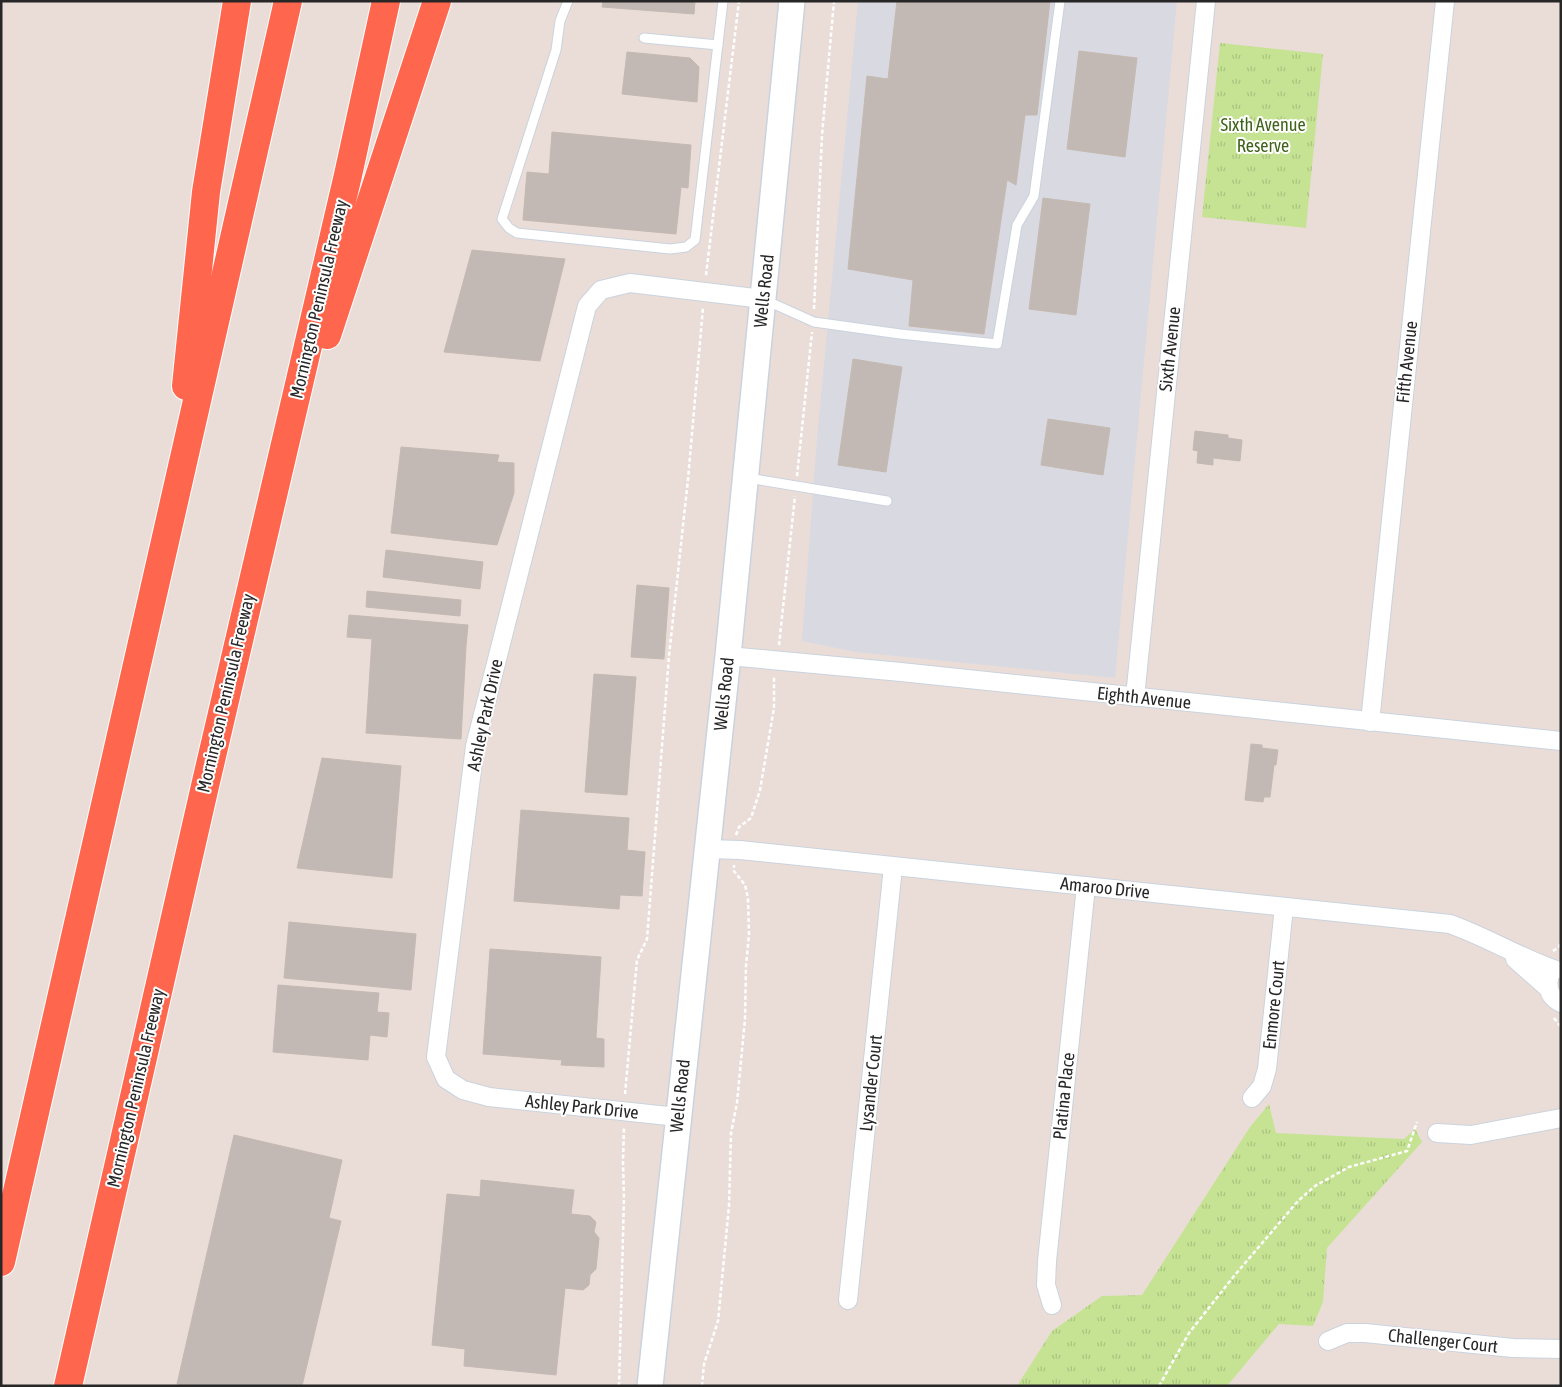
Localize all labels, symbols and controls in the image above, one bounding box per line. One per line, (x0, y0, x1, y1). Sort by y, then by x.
park label: Sixth Avenue Reserve (1220, 114, 1306, 156)
street label: Mornington Peninsula Freeway (285, 197, 352, 400)
street label: Wells Road (749, 253, 778, 329)
street label: Sixth Avenue (1155, 305, 1184, 392)
street label: Fifth Avenue (1392, 320, 1421, 404)
street label: Mornington Peninsula Freeway (192, 591, 259, 794)
street label: Wells Road (709, 656, 738, 732)
street label: Ashley Park Drive (462, 657, 507, 773)
street label: Eighth Avenue (1096, 682, 1192, 713)
street label: Amaroo Drive (1059, 872, 1151, 903)
street label: Enmore Court (1258, 959, 1289, 1050)
street label: Mornington Peninsula Freeway (102, 986, 169, 1189)
street label: Lysander Court (855, 1033, 886, 1132)
street label: Platina Place (1048, 1051, 1079, 1141)
street label: Wells Road (665, 1058, 694, 1134)
street label: Ashley Park Drive (524, 1090, 640, 1123)
street label: Challenger Court (1387, 1324, 1499, 1357)

